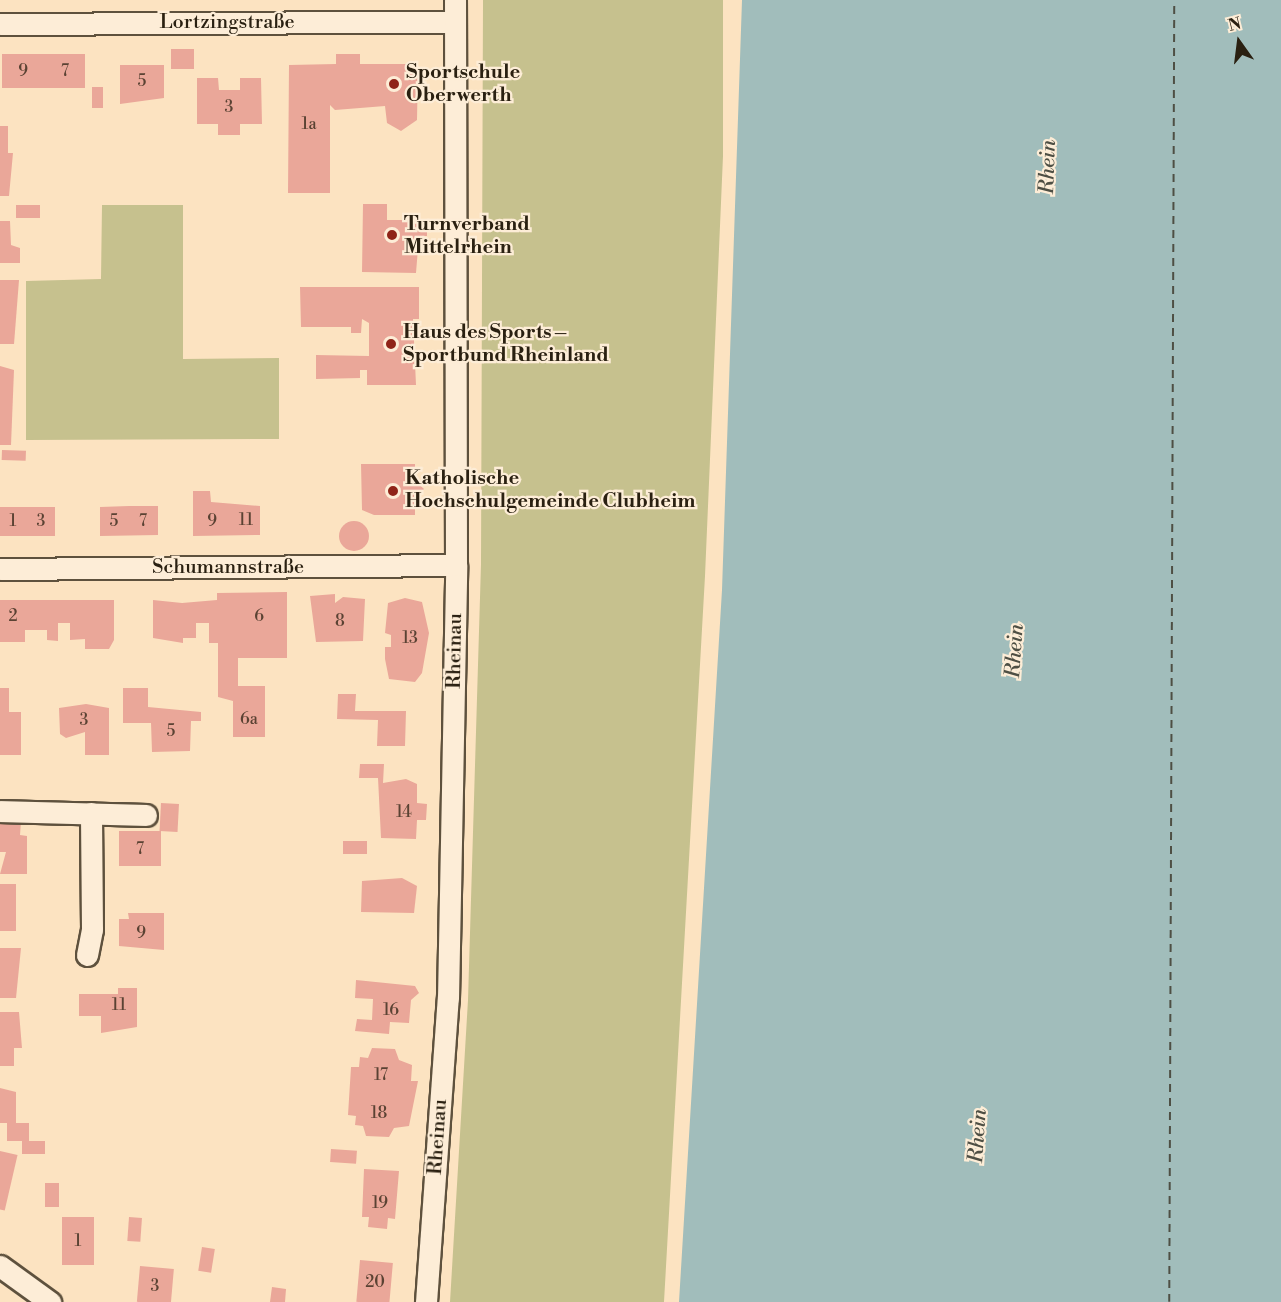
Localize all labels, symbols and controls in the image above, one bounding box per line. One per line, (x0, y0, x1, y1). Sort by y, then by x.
street label: Lortzingstraße (159, 10, 295, 34)
north arrow (1209, 12, 1269, 72)
text: N (1226, 13, 1243, 36)
place label: Sportschule Oberwerth (406, 60, 520, 107)
house number: 9 (18, 61, 28, 81)
house number: 7 (61, 61, 69, 81)
house number: 5 (138, 71, 146, 91)
marker: Sportschule Oberwerth (387, 77, 401, 91)
house number: 3 (225, 97, 233, 117)
house number: 1a (302, 114, 316, 134)
water label: Rhein (1034, 139, 1062, 195)
place label: Turnverband Mittelrhein (404, 212, 530, 259)
marker: Turnverband Mittelrhein (385, 228, 399, 242)
place label: Haus des Sports – Sportbund Rheinland (403, 320, 609, 367)
marker: Haus des Sports – Sportbund Rheinland (384, 337, 398, 351)
place label: Katholische Hochschulgemeinde Clubheim (405, 467, 696, 514)
marker: Katholische Hochschulgemeinde Clubheim (386, 484, 400, 498)
house number: 11 (239, 510, 253, 530)
house number: 1 (10, 511, 16, 531)
house number: 3 (37, 511, 45, 531)
house number: 5 (110, 511, 118, 531)
house number: 7 (139, 511, 147, 531)
house number: 9 (207, 511, 217, 531)
street label: Schumannstraße (152, 555, 304, 579)
house number: 2 (8, 606, 18, 626)
house number: 6 (254, 606, 264, 626)
house number: 8 (335, 611, 345, 631)
street label: Rheinau (442, 613, 468, 689)
water label: Rhein (1001, 623, 1029, 679)
house number: 13 (402, 628, 418, 648)
house number: 6a (240, 709, 258, 729)
house number: 3 (80, 710, 88, 730)
house number: 5 (167, 721, 175, 741)
house number: 14 (396, 802, 412, 822)
house number: 7 (136, 839, 144, 859)
house number: 9 (136, 923, 146, 943)
house number: 11 (112, 995, 126, 1015)
house number: 16 (383, 1000, 399, 1020)
house number: 17 (374, 1065, 388, 1085)
street label: Rheinau (423, 1098, 453, 1176)
house number: 18 (371, 1103, 387, 1123)
water label: Rhein (964, 1108, 992, 1164)
house number: 19 (372, 1193, 388, 1213)
house number: 1 (75, 1231, 81, 1251)
house number: 20 (365, 1272, 385, 1292)
house number: 3 (151, 1276, 159, 1296)

